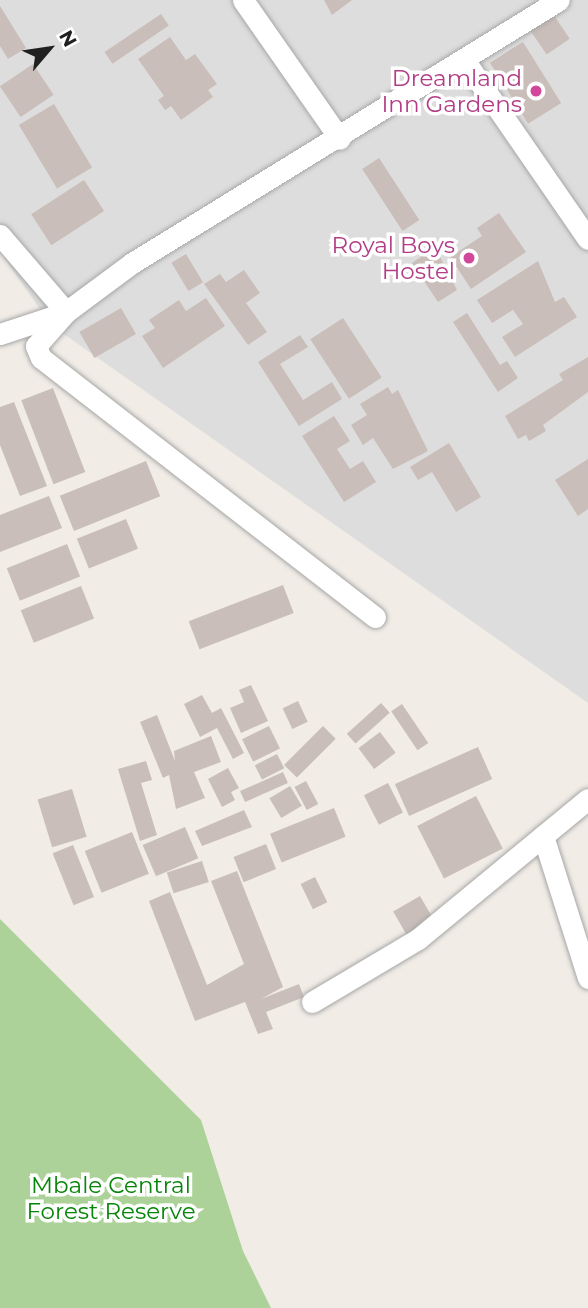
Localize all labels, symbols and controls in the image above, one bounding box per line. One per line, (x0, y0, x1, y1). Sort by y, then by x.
north arrow (14, 14, 84, 84)
text: N (54, 26, 82, 51)
place label: Dreamland Inn Gardens (381, 64, 522, 118)
marker: Dreamland Inn Gardens (528, 83, 544, 99)
place label: Royal Boys Hostel (332, 231, 455, 285)
marker: Royal Boys Hostel (461, 250, 477, 266)
park label: Mbale Central Forest Reserve (26, 1171, 196, 1225)

